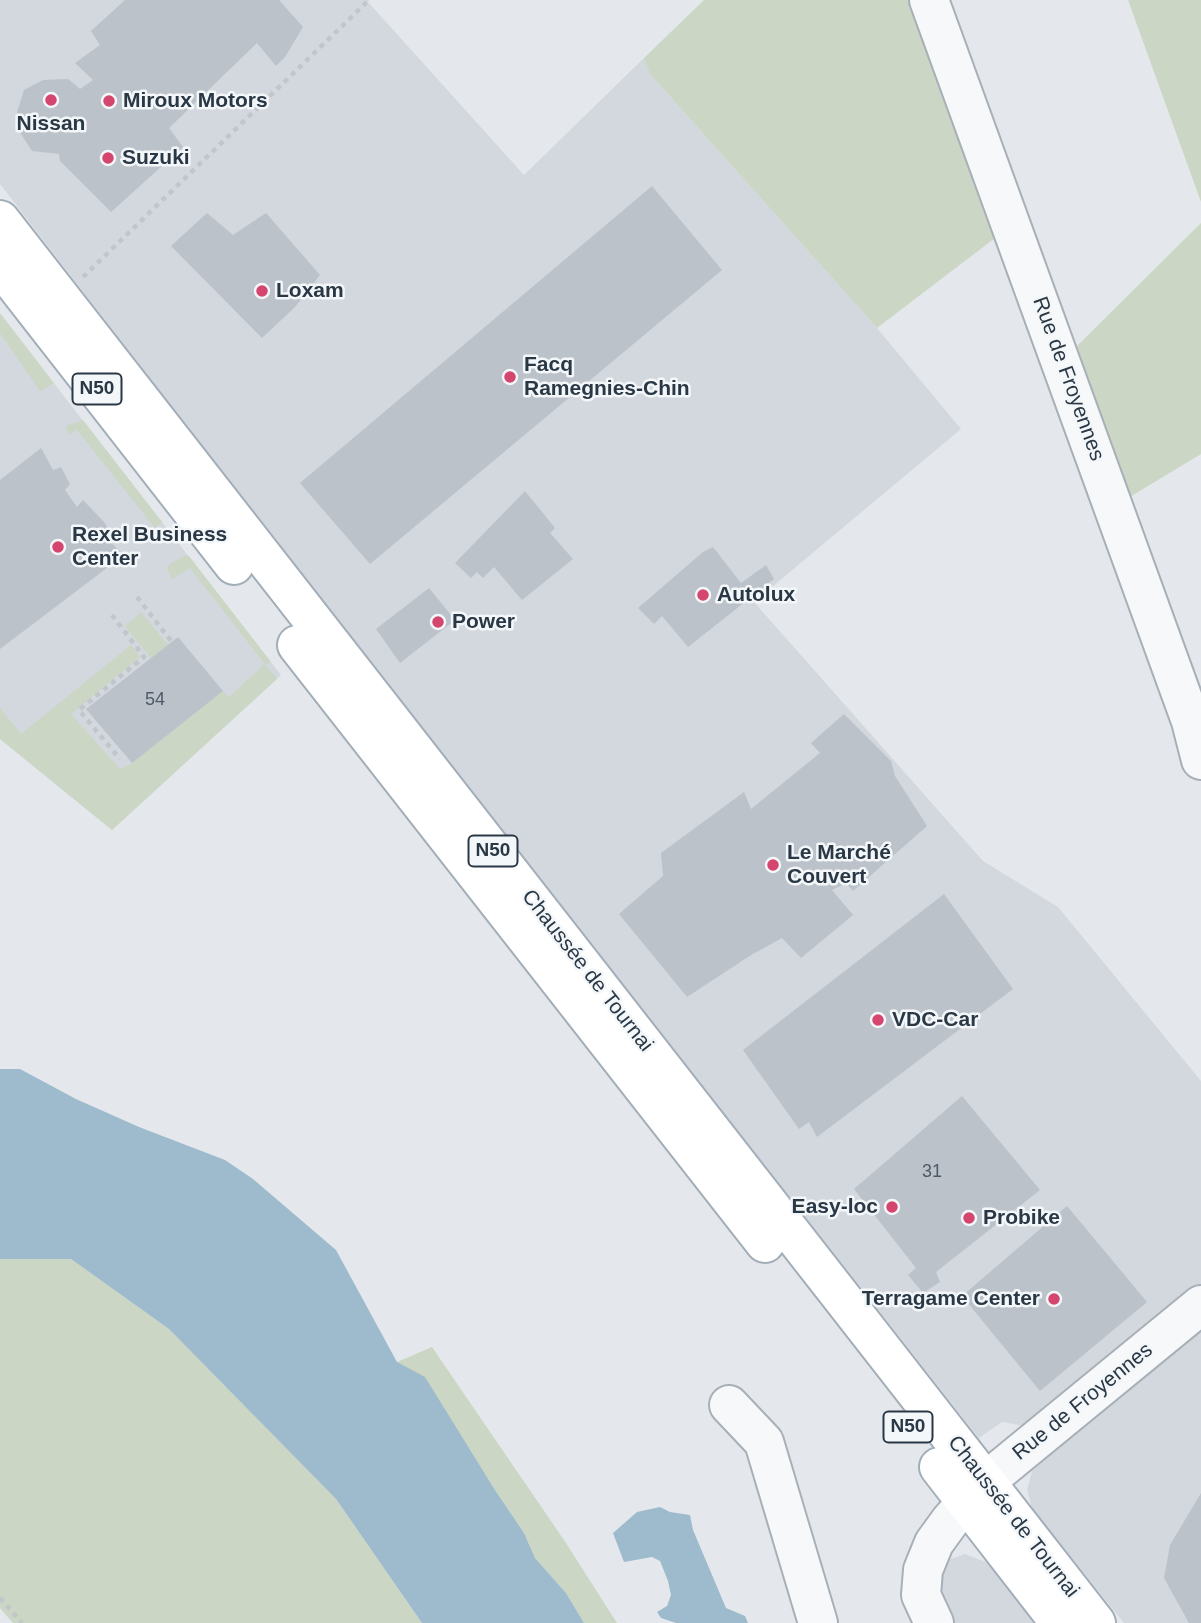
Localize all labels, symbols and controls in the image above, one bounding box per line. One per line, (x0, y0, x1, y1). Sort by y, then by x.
place label: Miroux Motors (123, 88, 268, 114)
marker: Nissan (43, 92, 59, 108)
marker: Miroux Motors (101, 93, 117, 109)
place label: Nissan (17, 111, 85, 137)
place label: Suzuki (122, 145, 190, 171)
marker: Suzuki (100, 150, 116, 166)
place label: Loxam (276, 278, 344, 304)
marker: Loxam (254, 283, 270, 299)
street label: Rue de Froyennes (1027, 294, 1109, 464)
place label: Facq Ramegnies-Chin (524, 352, 690, 402)
marker: Facq Ramegnies-Chin (502, 369, 518, 385)
road number: N50 (72, 374, 122, 404)
place label: Rexel Business Center (72, 522, 227, 572)
marker: Rexel Business Center (50, 539, 66, 555)
place label: Autolux (717, 582, 795, 608)
marker: Autolux (695, 587, 711, 603)
place label: Power (452, 609, 515, 635)
marker: Power (430, 614, 446, 630)
house number: 54 (145, 689, 165, 711)
road number: N50 (468, 836, 518, 866)
place label: Le Marché Couvert (787, 840, 891, 890)
marker: Le Marché Couvert (765, 857, 781, 873)
street label: Chaussée de Tournai (516, 885, 658, 1057)
place label: VDC-Car (892, 1007, 978, 1033)
marker: VDC-Car (870, 1012, 886, 1028)
house number: 31 (922, 1161, 942, 1183)
place label: Easy-loc (792, 1194, 878, 1220)
marker: Easy-loc (884, 1199, 900, 1215)
place label: Probike (983, 1205, 1060, 1231)
marker: Probike (961, 1210, 977, 1226)
place label: Terragame Center (862, 1286, 1040, 1312)
marker: Terragame Center (1046, 1291, 1062, 1307)
street label: Rue de Froyennes (1008, 1338, 1158, 1466)
road number: N50 (884, 1412, 932, 1442)
street label: Chaussée de Tournai (942, 1431, 1084, 1603)

